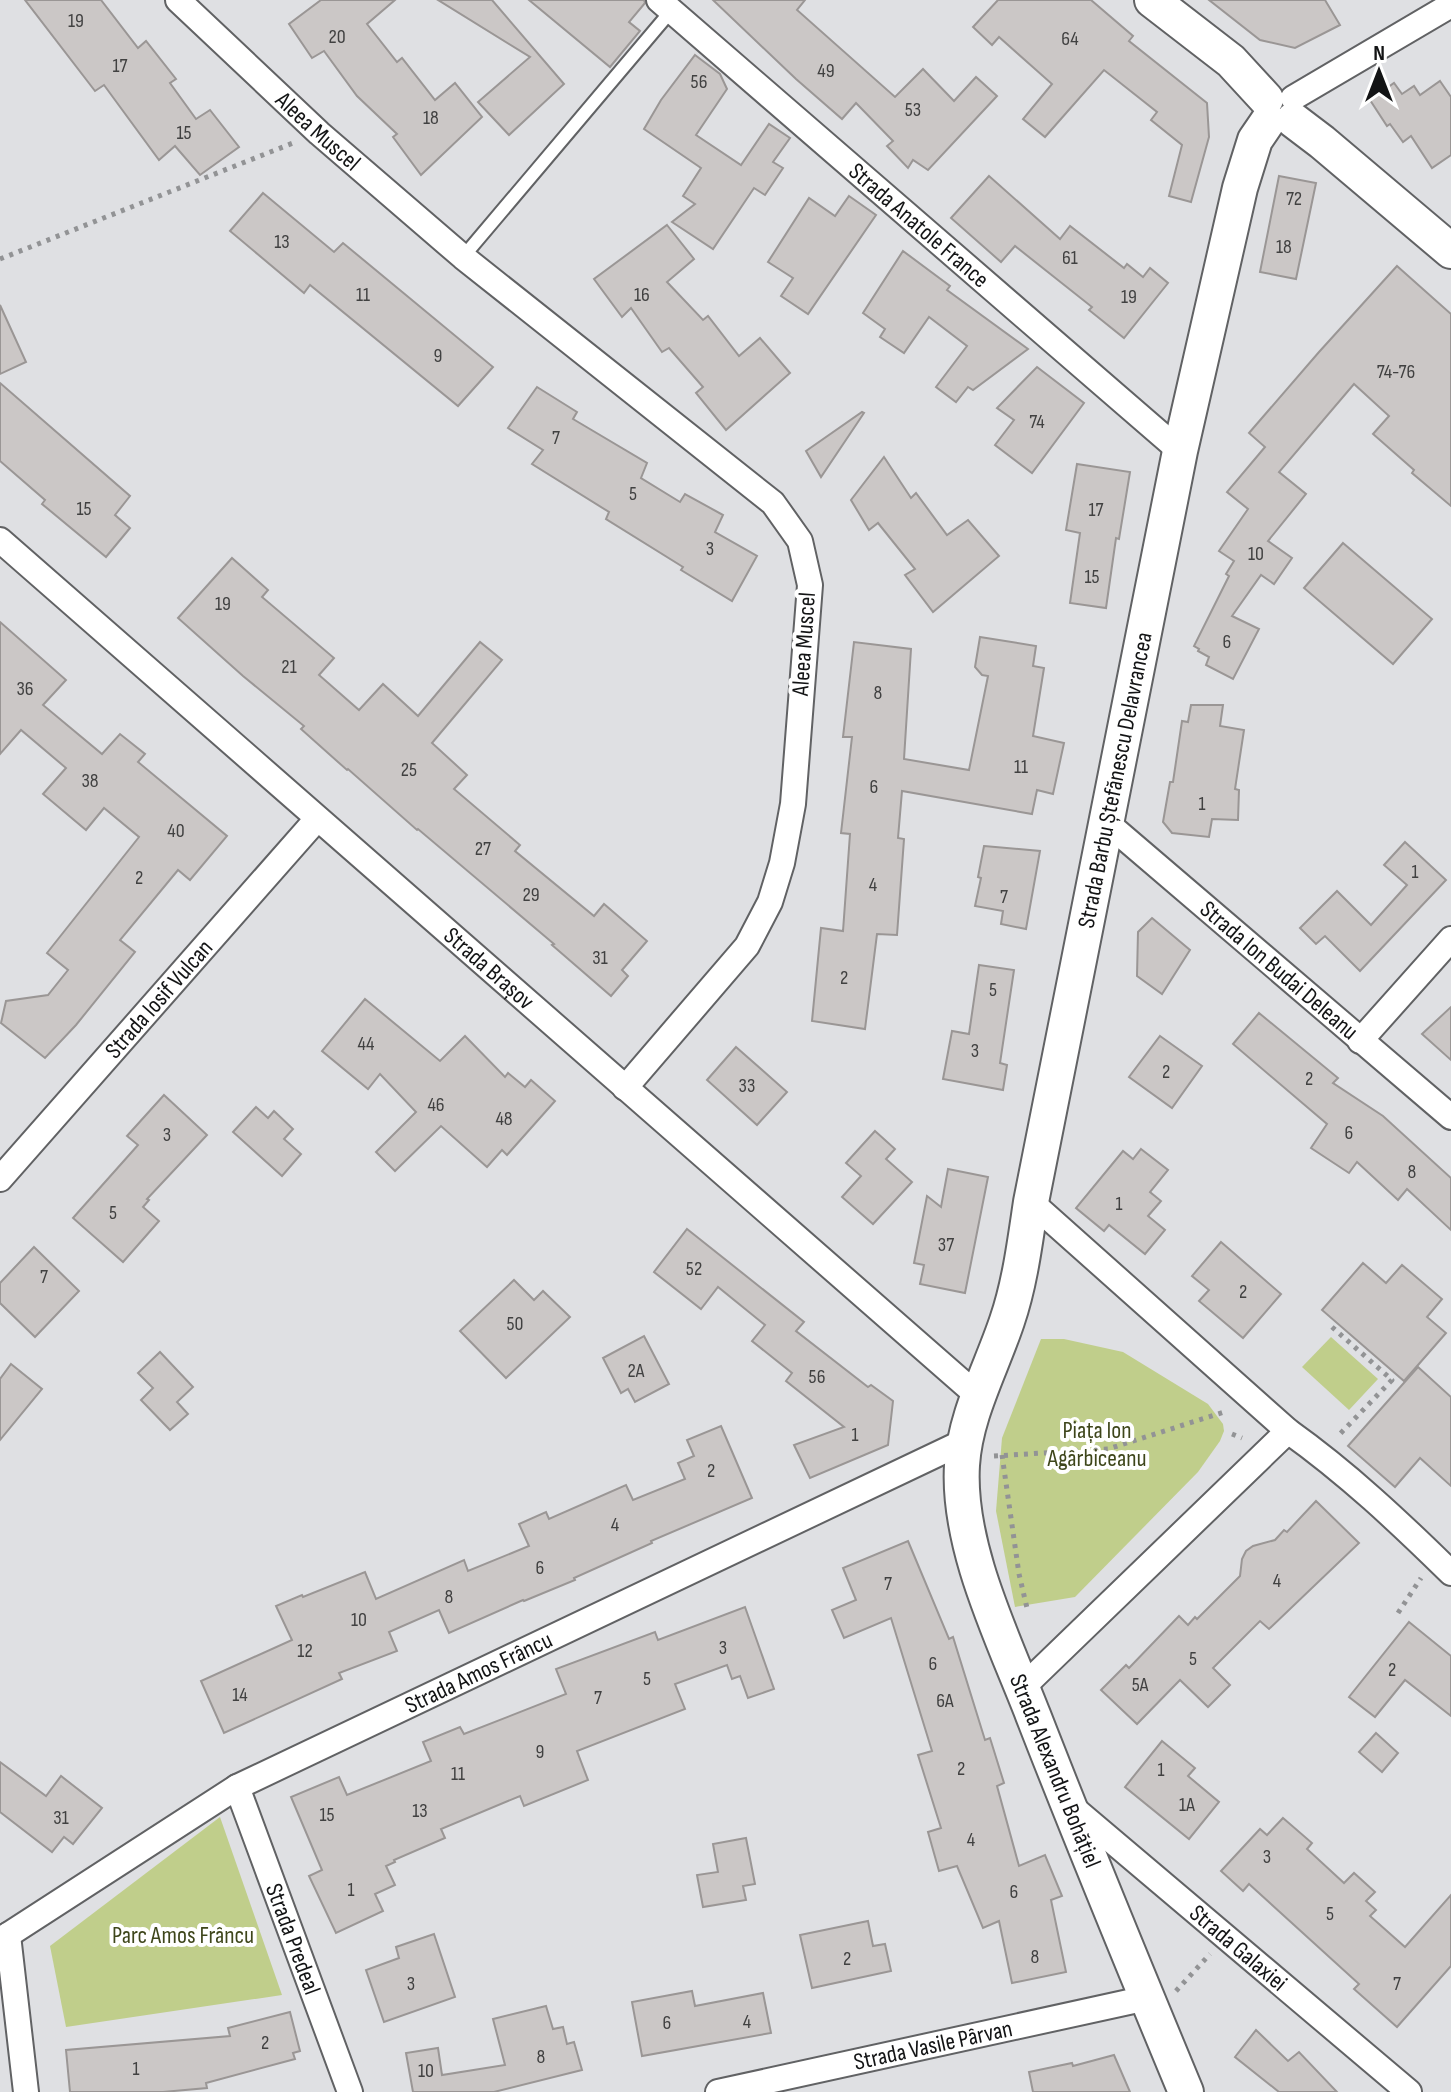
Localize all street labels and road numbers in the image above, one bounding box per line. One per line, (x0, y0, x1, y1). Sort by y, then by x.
street label: Aleea Muscel (269, 85, 366, 177)
street label: Strada Anatole France (843, 157, 995, 294)
street label: Aleea Muscel (786, 591, 822, 698)
street label: Strada Barbu Ștefănescu Delavrancea (1071, 630, 1158, 931)
street label: Strada Ion Budai Deleanu (1194, 895, 1364, 1046)
street label: Strada Brașov (438, 921, 540, 1015)
street label: Strada Iosif Vulcan (99, 933, 219, 1064)
street label: Strada Amos Frâncu (400, 1625, 557, 1720)
street label: Strada Alexandru Bohățiel (1003, 1670, 1107, 1872)
street label: Strada Predeal (260, 1879, 327, 1998)
street label: Strada Galaxiei (1184, 1898, 1293, 1997)
street label: Strada Vasile Pârvan (851, 2013, 1015, 2076)

